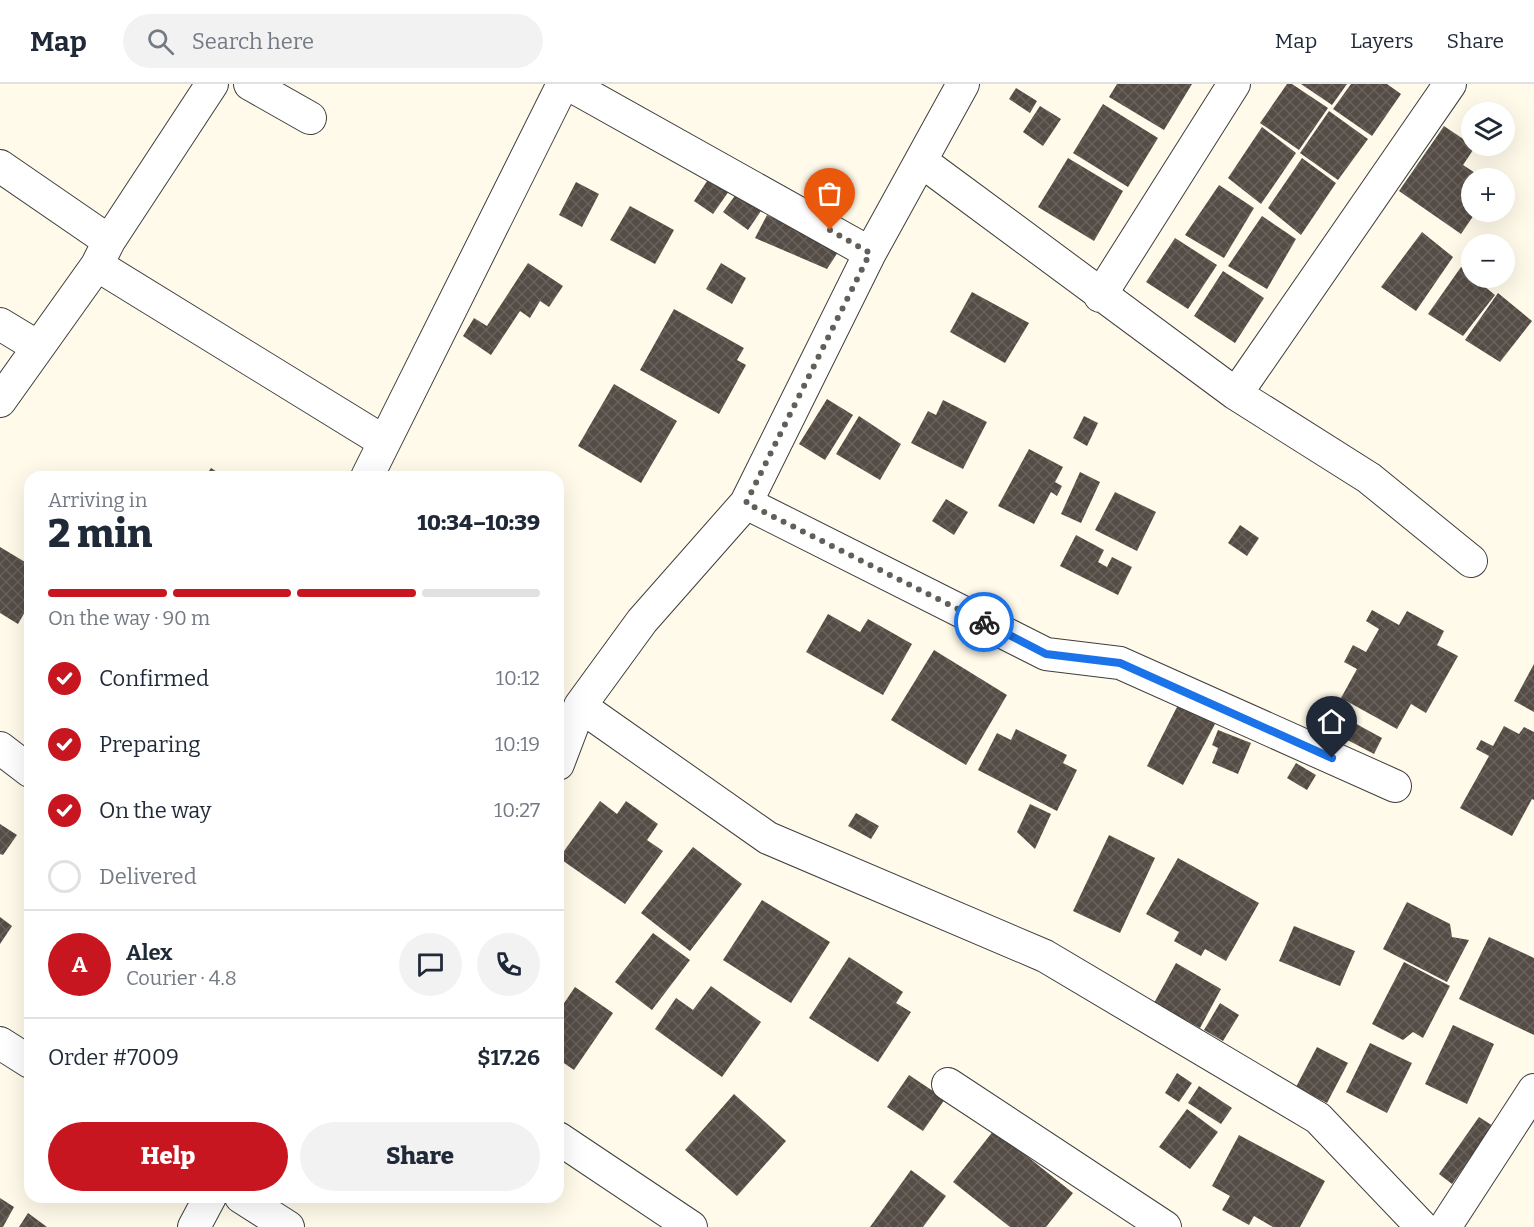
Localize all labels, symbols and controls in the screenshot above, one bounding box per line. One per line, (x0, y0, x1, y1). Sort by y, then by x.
search box (123, 14, 543, 68)
text: Map (30, 25, 87, 58)
icon: search (144, 25, 177, 58)
text: Search here (192, 28, 314, 55)
text: Map (1275, 28, 1317, 54)
text: Layers (1350, 28, 1414, 54)
text: Share (1447, 28, 1504, 54)
map controls (1461, 102, 1515, 288)
button: layers (1461, 102, 1515, 156)
pin (804, 168, 855, 230)
button: + (1461, 168, 1515, 222)
icon: bag (813, 177, 846, 210)
button: − (1461, 234, 1515, 288)
text: Arriving in (48, 488, 147, 512)
text: 10:34–10:39 (417, 509, 540, 536)
text: 2 min (48, 511, 152, 557)
courier (954, 592, 1014, 652)
text: On the way · 90 m (48, 606, 210, 630)
icon: bike (968, 606, 1001, 639)
icon: check (48, 662, 81, 695)
text: Confirmed (99, 665, 209, 692)
text: 10:12 (496, 666, 540, 690)
pin (1306, 696, 1357, 758)
icon: home (1315, 705, 1348, 738)
icon: check (48, 728, 81, 761)
text: Preparing (99, 731, 201, 758)
text: 10:19 (495, 732, 540, 756)
icon: check (48, 794, 81, 827)
text: On the way (99, 797, 211, 824)
text: 10:27 (494, 798, 540, 822)
text: Delivered (99, 863, 197, 890)
button: chat (399, 933, 462, 996)
button: phone (477, 933, 540, 996)
text: Alex (126, 939, 172, 966)
text: A (72, 951, 87, 978)
text: Courier · 4.8 (126, 966, 237, 990)
text: Order #7009 (48, 1044, 179, 1071)
text: $17.26 (477, 1044, 540, 1071)
button: Help (48, 1122, 288, 1191)
button: Share (300, 1122, 540, 1191)

